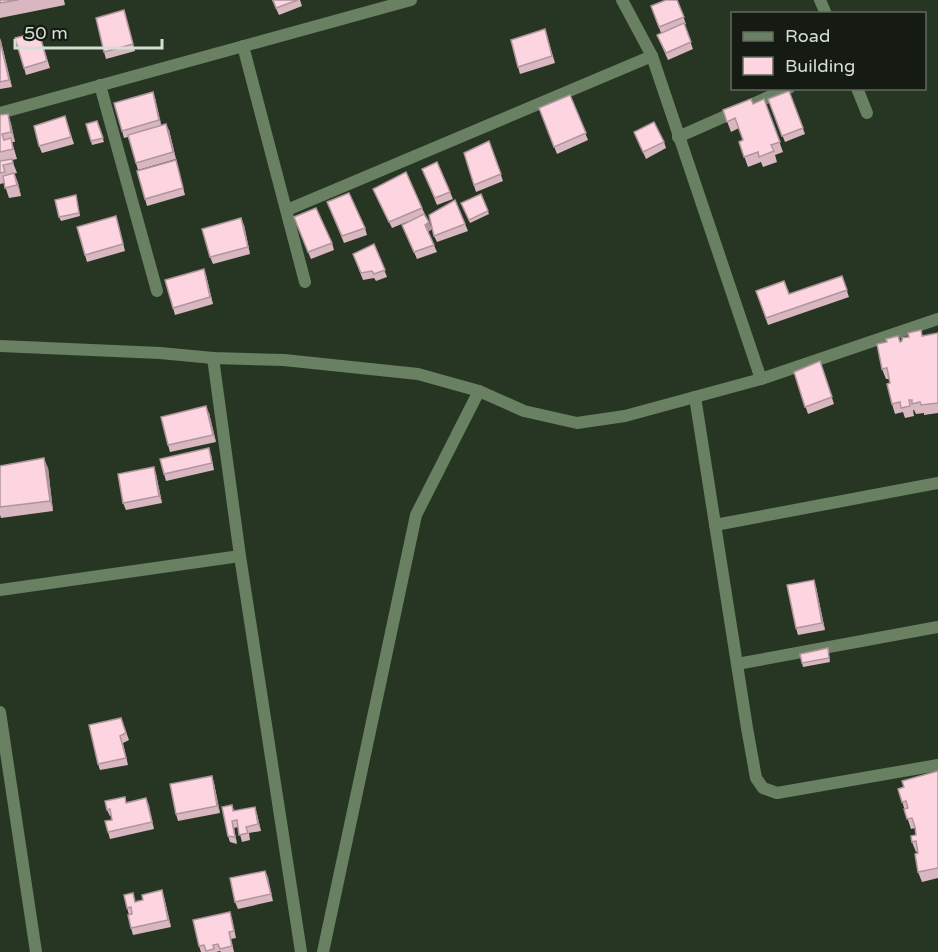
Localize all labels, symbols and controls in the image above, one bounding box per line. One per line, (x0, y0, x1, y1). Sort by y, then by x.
scale bar (15, 12, 162, 50)
legend (731, 12, 926, 90)
text: 50 m (24, 22, 68, 44)
text: Road (785, 25, 830, 47)
text: Building (785, 55, 855, 77)

